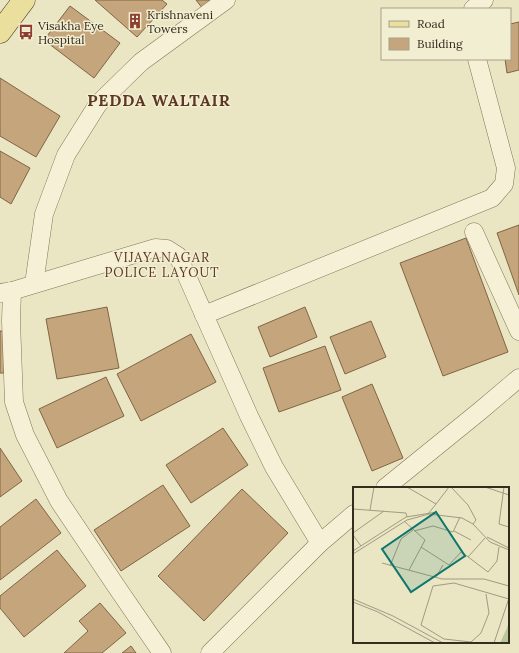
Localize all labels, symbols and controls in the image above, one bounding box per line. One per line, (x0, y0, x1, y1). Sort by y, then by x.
place label: Krishnaveni Towers (147, 7, 213, 36)
legend (381, 8, 511, 60)
building icon: Krishnaveni Towers (126, 12, 144, 30)
text: Road (417, 16, 445, 31)
place label: Visakha Eye Hospital (37, 18, 104, 47)
bus stop icon: Visakha Eye Hospital (17, 23, 35, 41)
text: Building (417, 36, 463, 51)
district label: PEDDA WALTAIR (87, 90, 231, 110)
district label: VIJAYANAGAR POLICE LAYOUT (104, 249, 220, 281)
inset map (353, 487, 509, 643)

